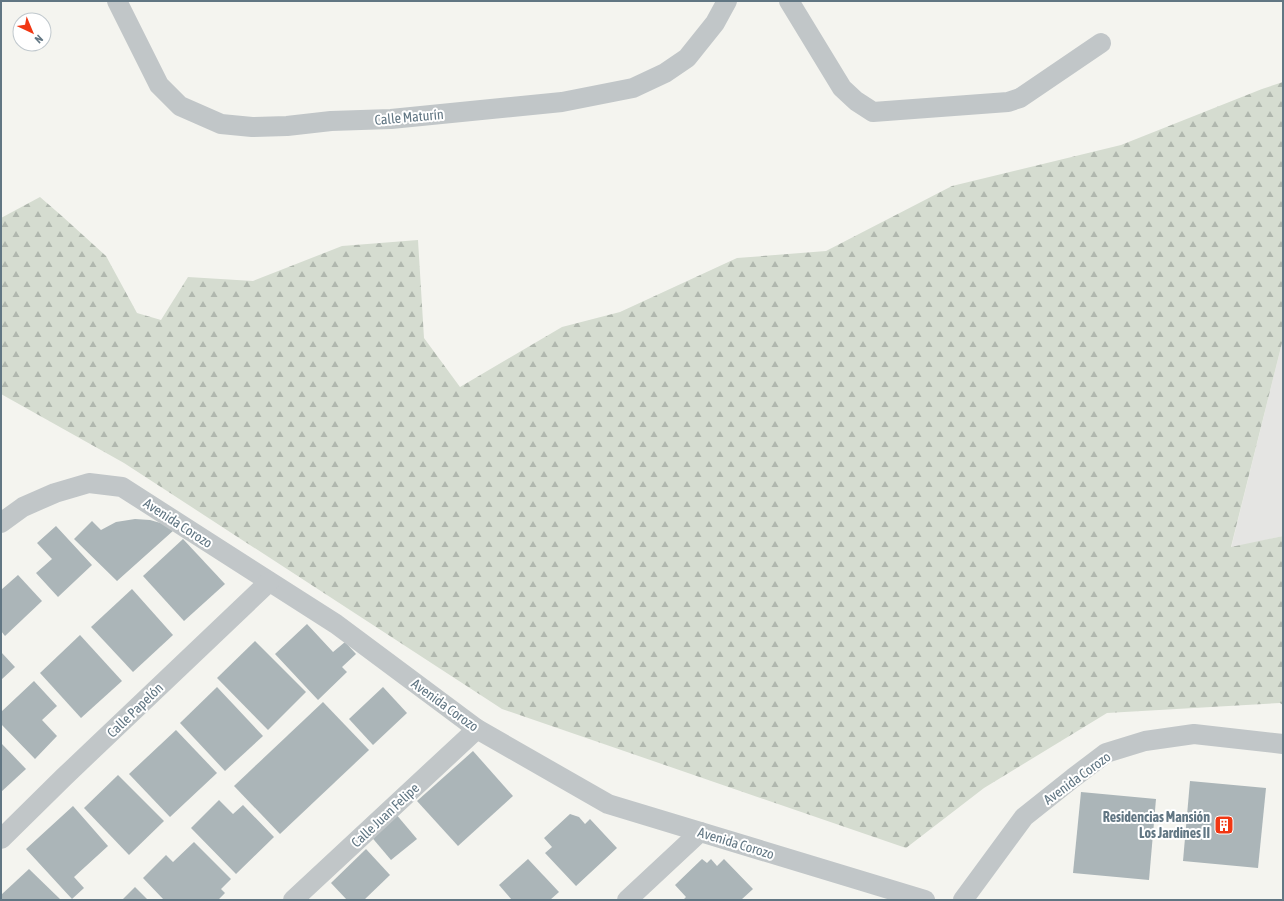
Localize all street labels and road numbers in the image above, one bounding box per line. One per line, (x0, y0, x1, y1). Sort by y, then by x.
street label: Calle Maturín (374, 106, 444, 128)
street label: Avenida Corozo (141, 495, 215, 551)
street label: Avenida Corozo (408, 675, 482, 735)
street label: Calle Papelón (104, 679, 166, 741)
street label: Avenida Corozo (1040, 748, 1114, 808)
street label: Calle Juan Felipe (348, 780, 422, 850)
street label: Avenida Corozo (696, 824, 776, 862)

